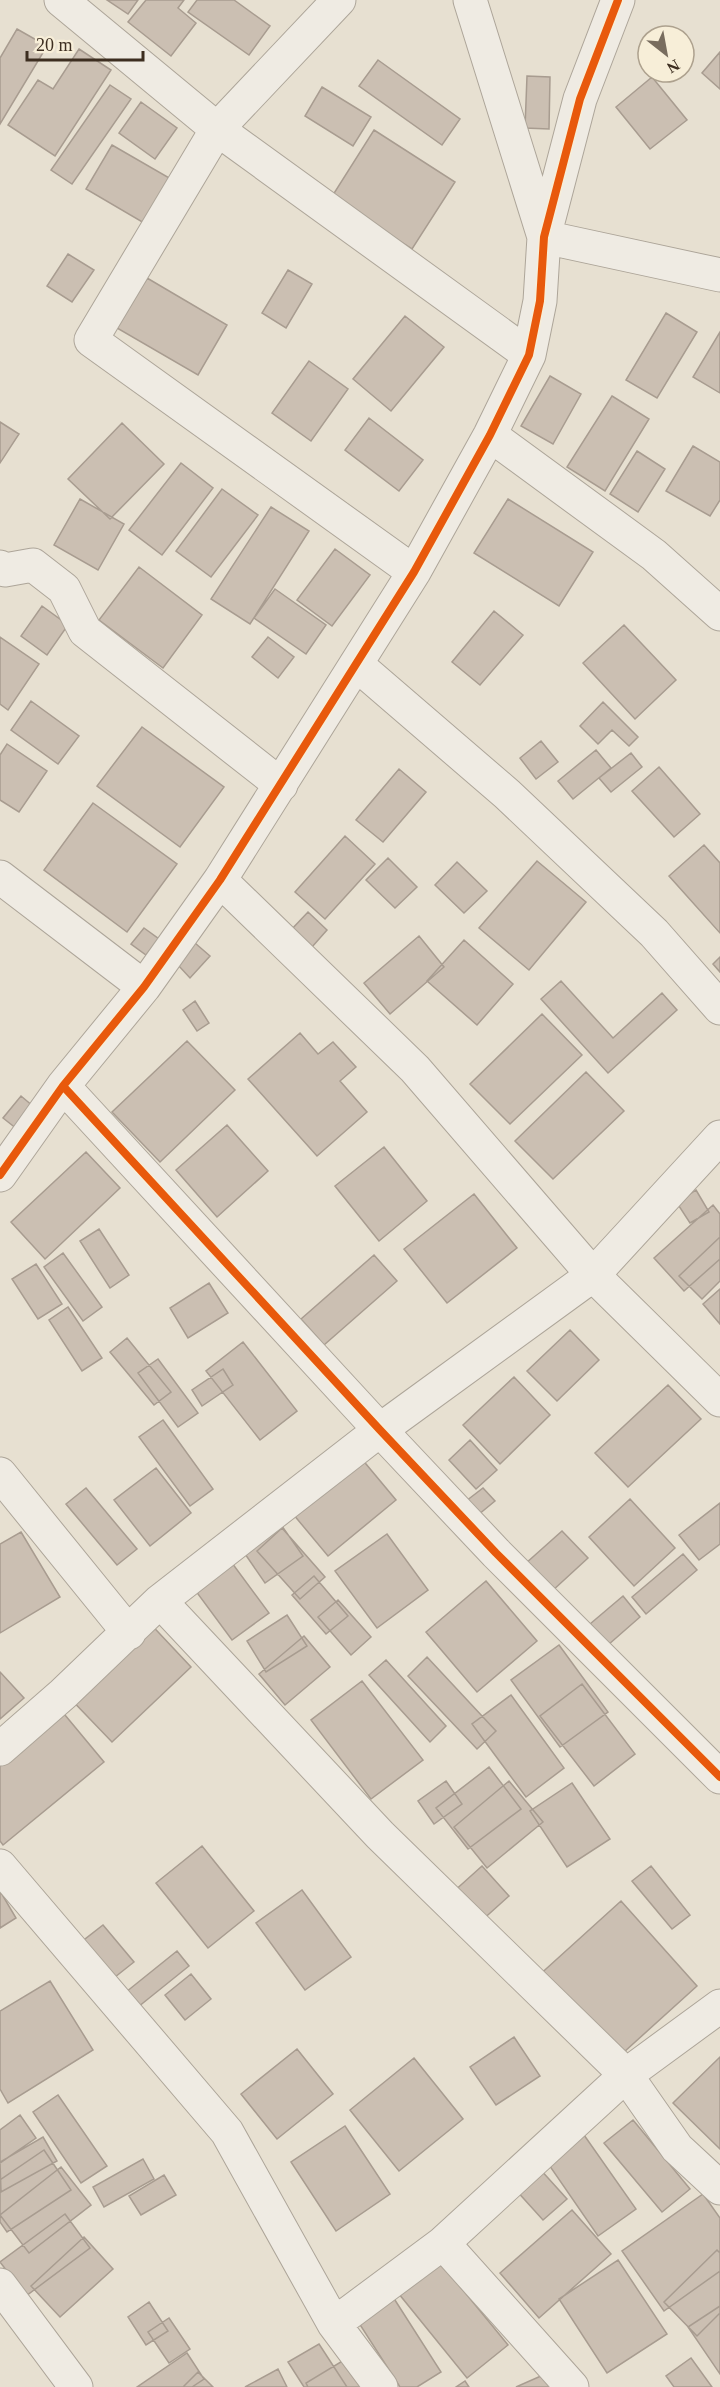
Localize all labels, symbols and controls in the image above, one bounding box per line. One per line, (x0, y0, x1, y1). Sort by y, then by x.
scale bar (27, 24, 142, 62)
north arrow (636, 24, 696, 84)
text: 20 m (36, 35, 73, 55)
text: N (664, 56, 683, 77)

